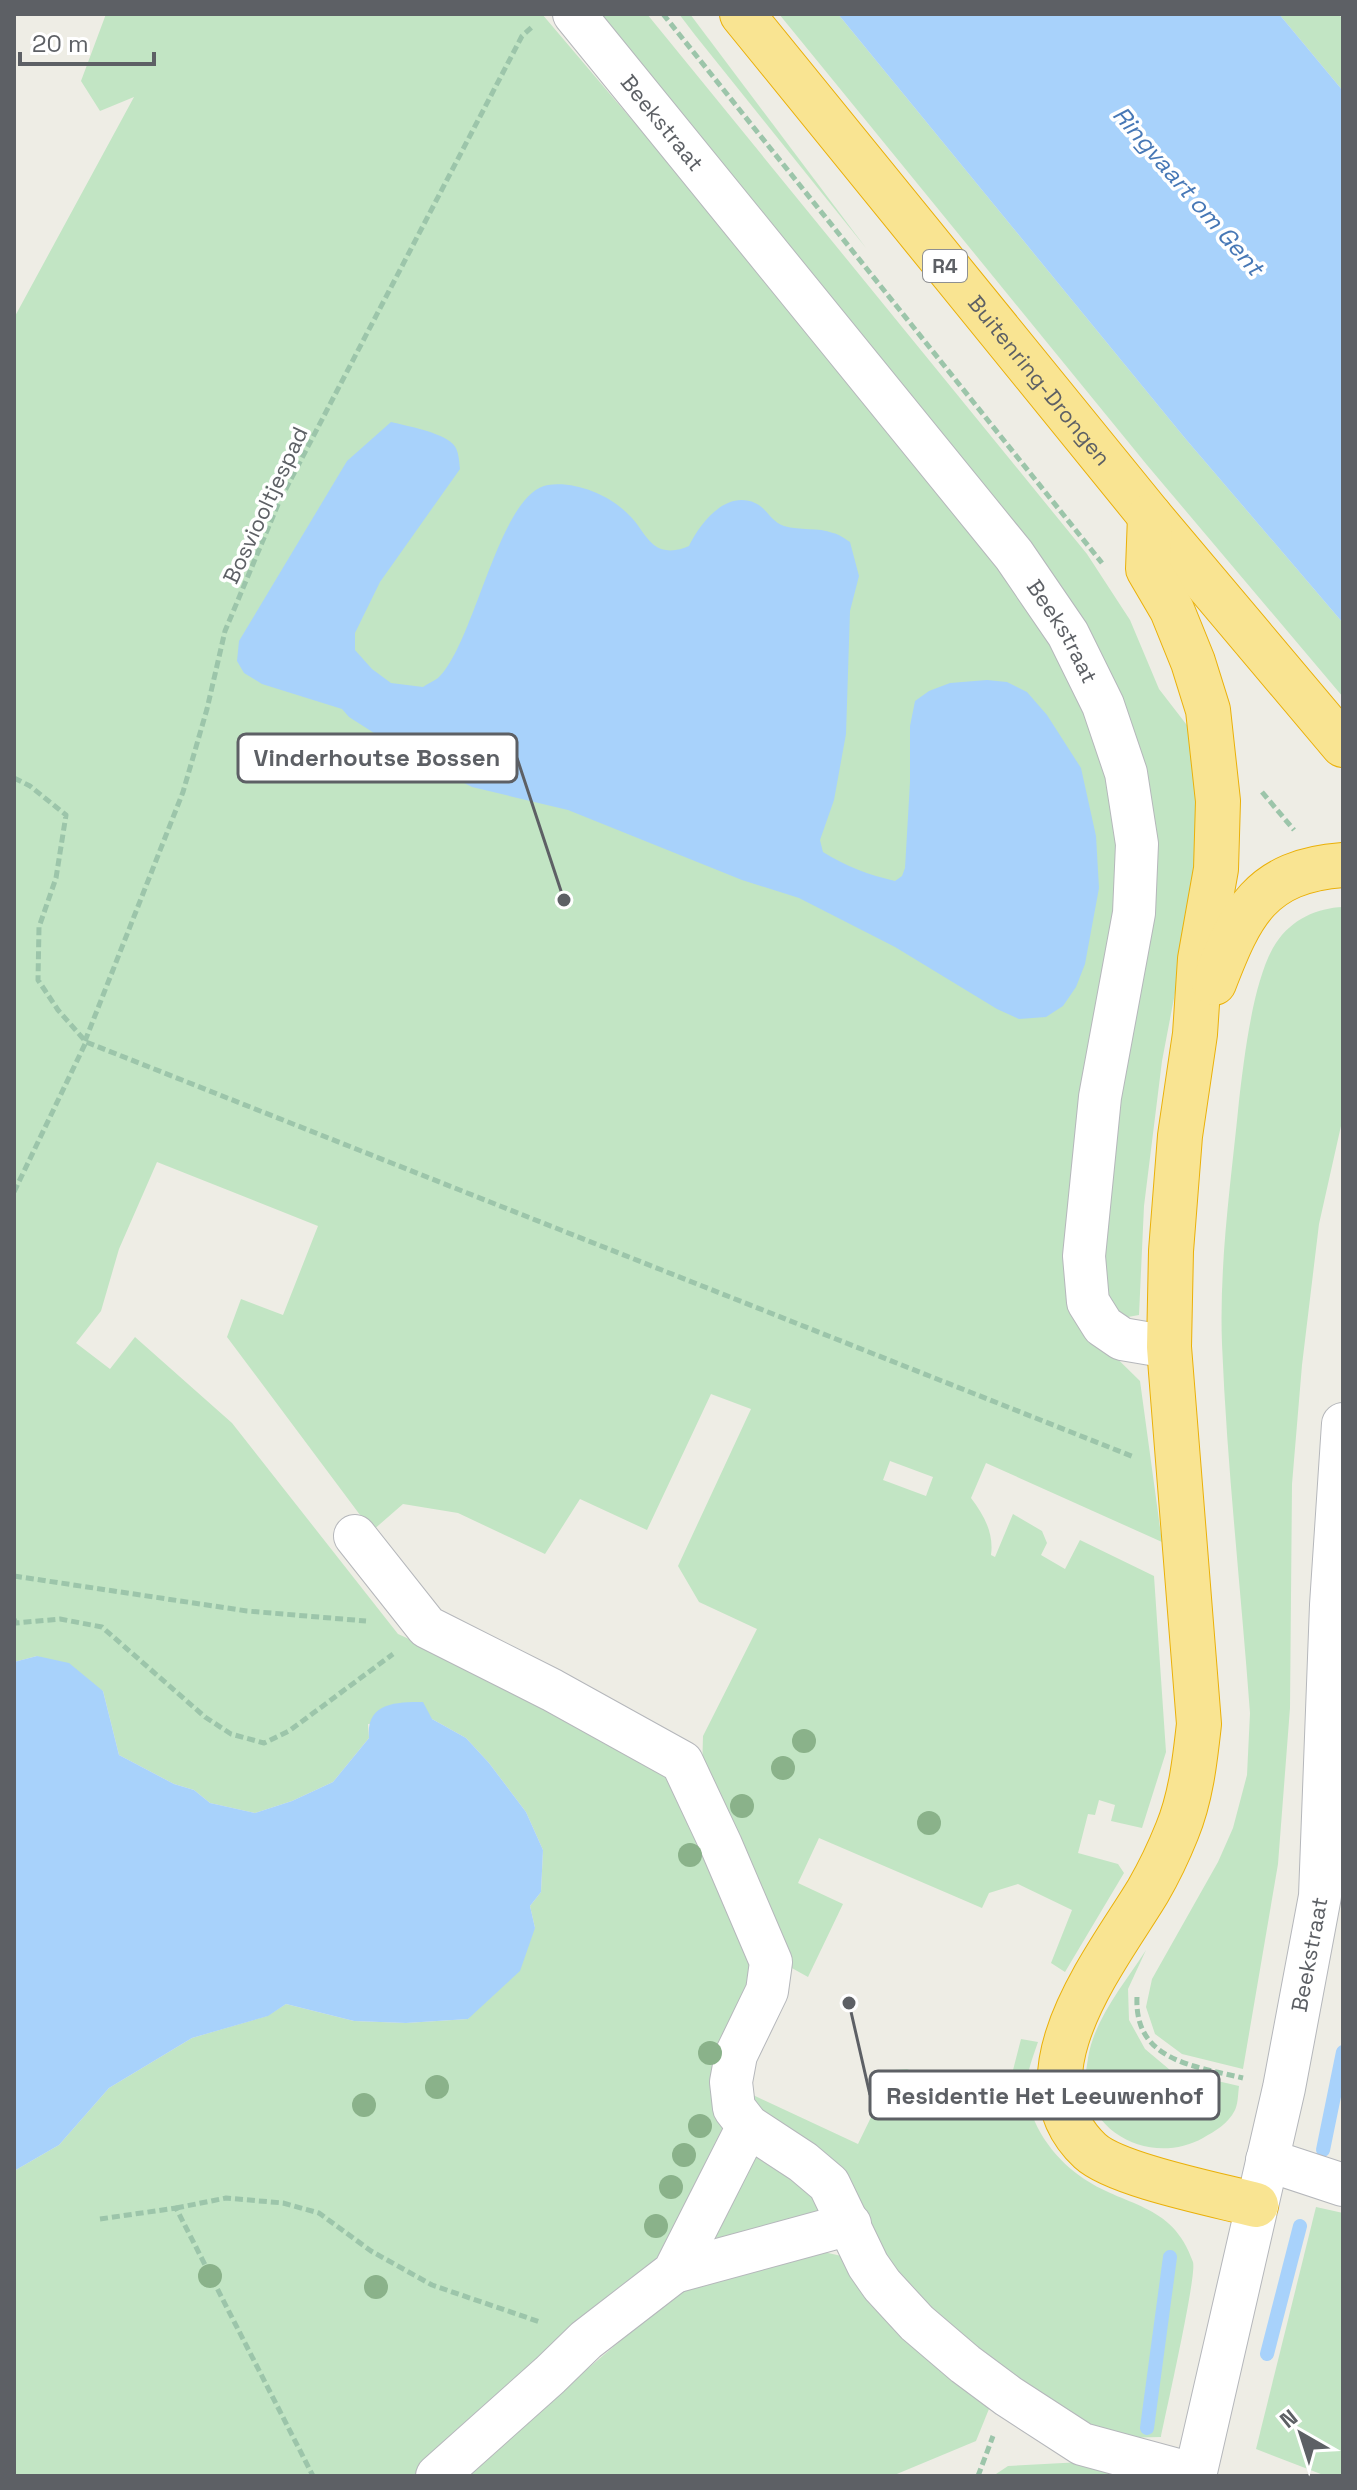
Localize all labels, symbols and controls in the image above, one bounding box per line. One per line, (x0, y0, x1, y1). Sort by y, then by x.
scale bar (20, 16, 154, 66)
text: 20 m (32, 28, 89, 59)
street label: Beekstraat (615, 69, 710, 177)
water label: Ringvaart om Gent (1106, 99, 1272, 283)
road number: R4 (923, 250, 967, 282)
street label: Buitenring-Drongen (962, 289, 1117, 471)
street label: Bosviooltjespad (216, 422, 314, 588)
street label: Beekstraat (1021, 574, 1104, 688)
callout: Vinderhoutse Bossen (238, 734, 517, 782)
text: Vinderhoutse Bossen (254, 742, 500, 773)
street label: Beekstraat (1285, 1895, 1334, 2014)
callout: Residentie Het Leeuwenhof (870, 2071, 1219, 2119)
text: Residentie Het Leeuwenhof (886, 2080, 1204, 2111)
north arrow (1261, 2394, 1341, 2474)
text: N (1274, 2403, 1303, 2434)

